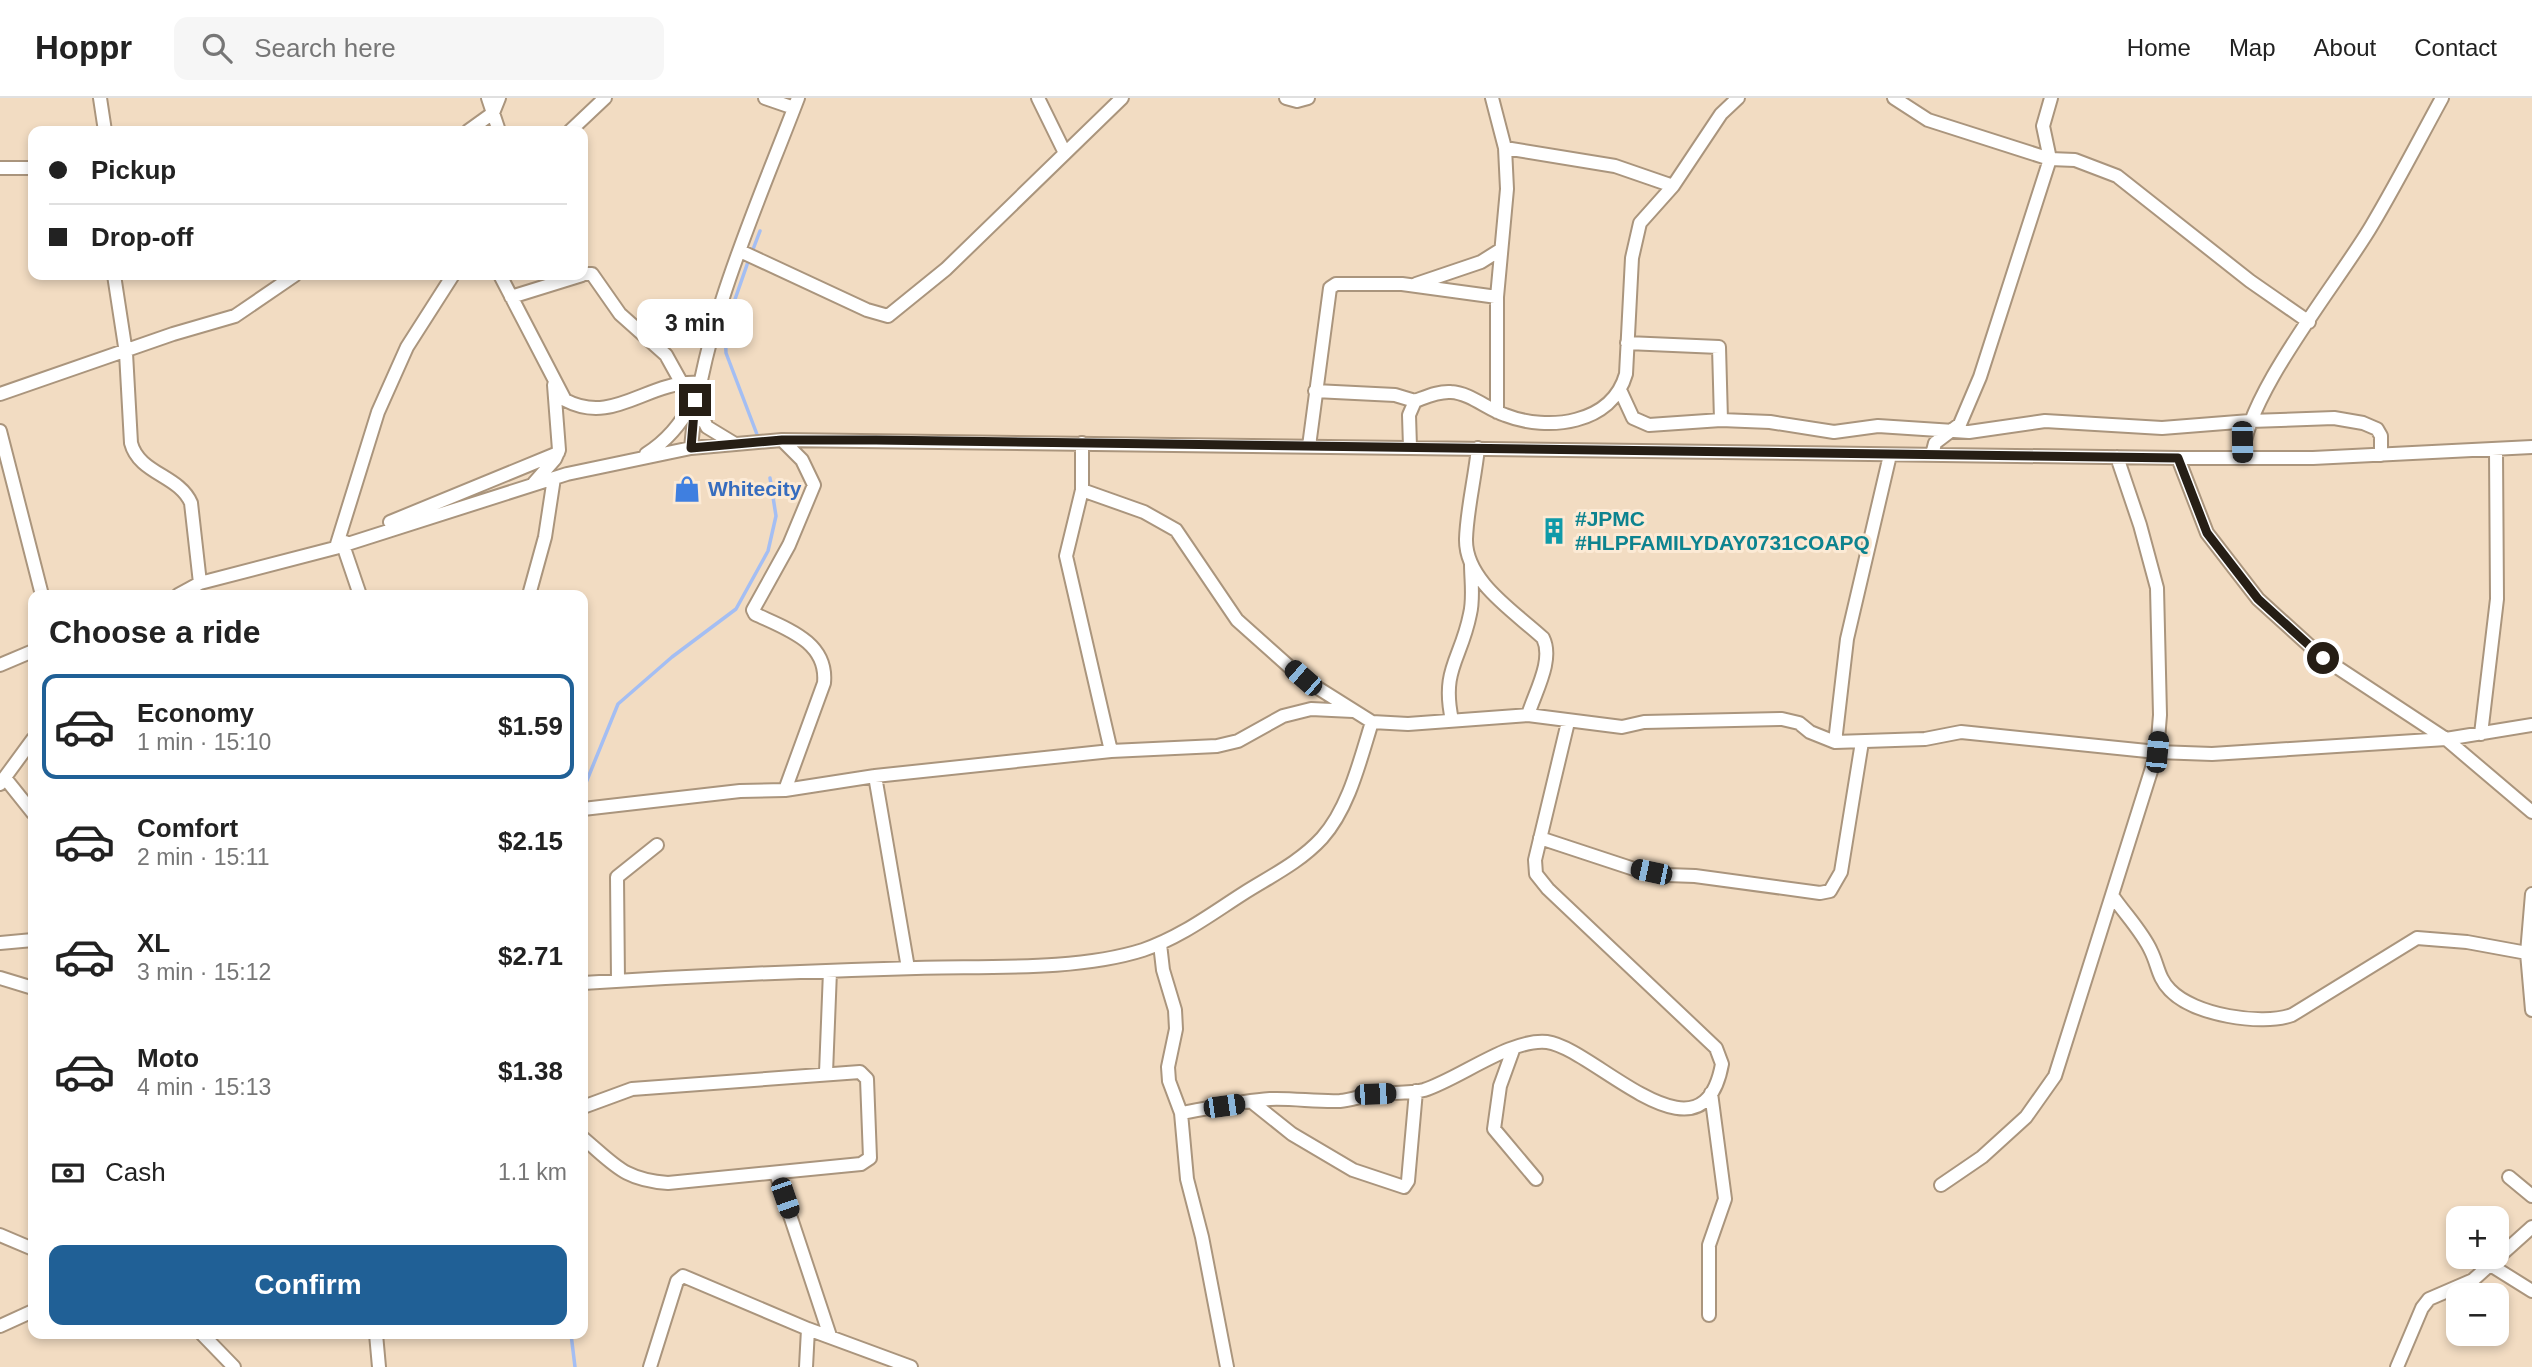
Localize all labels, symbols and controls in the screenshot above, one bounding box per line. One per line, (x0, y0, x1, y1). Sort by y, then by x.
search box (174, 17, 664, 80)
text: Hoppr (35, 29, 132, 66)
icon: search (198, 29, 236, 67)
text: Search here (254, 33, 396, 63)
text: Home (2127, 34, 2191, 61)
text: Map (2229, 34, 2276, 61)
text: About (2314, 34, 2376, 61)
text: Contact (2414, 34, 2497, 61)
text: Pickup (91, 155, 176, 185)
text: Drop-off (91, 222, 194, 252)
callout: 3 min (637, 299, 753, 348)
text: 3 min (665, 310, 725, 336)
route end (679, 384, 711, 416)
car (2232, 421, 2253, 463)
shop icon: Whitecity (672, 474, 702, 504)
place label: Whitecity (708, 477, 802, 500)
place label: #JPMC #HLPFAMILYDAY0731COAPQ (1575, 507, 1870, 554)
building icon: #JPMC #HLPFAMILYDAY0731COAPQ (1539, 516, 1569, 546)
text: Choose a ride (49, 614, 261, 650)
route start (2307, 642, 2339, 674)
car (1281, 656, 1326, 700)
icon: car (53, 695, 116, 758)
text: Economy (137, 698, 254, 728)
text: $1.59 (498, 711, 563, 741)
text: 1 min · 15:10 (137, 729, 271, 755)
car (2145, 730, 2170, 774)
icon: car (53, 810, 116, 873)
text: Comfort (137, 813, 238, 843)
text: $2.15 (498, 826, 563, 856)
text: 2 min · 15:11 (137, 844, 270, 870)
car (1629, 857, 1674, 887)
icon: car (53, 925, 116, 988)
text: XL (137, 928, 170, 958)
text: $2.71 (498, 941, 563, 971)
text: 3 min · 15:12 (137, 959, 271, 985)
icon: car (53, 1040, 116, 1103)
text: Moto (137, 1043, 199, 1073)
text: $1.38 (498, 1056, 563, 1086)
text: 4 min · 15:13 (137, 1074, 271, 1100)
car (1354, 1083, 1397, 1105)
car (1202, 1093, 1247, 1119)
icon: cash (49, 1154, 87, 1192)
text: Cash (105, 1157, 166, 1187)
text: 1.1 km (498, 1159, 567, 1185)
car (769, 1175, 802, 1221)
map controls (2446, 1206, 2509, 1346)
button: + (2446, 1206, 2509, 1269)
button: Confirm (49, 1245, 567, 1325)
button: − (2446, 1283, 2509, 1346)

